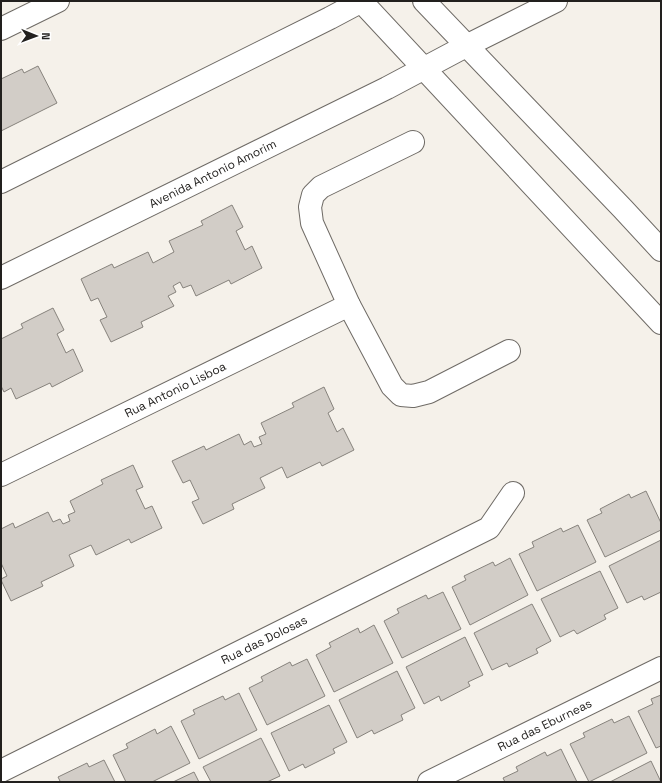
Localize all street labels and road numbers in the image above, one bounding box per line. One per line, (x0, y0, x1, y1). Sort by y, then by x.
street label: Avenida Antonio Amorim (146, 136, 279, 212)
street label: Rua Antonio Lisboa (122, 358, 229, 421)
street label: Rua das Dolosas (218, 612, 310, 668)
street label: Rua das Eburneas (495, 695, 595, 755)

